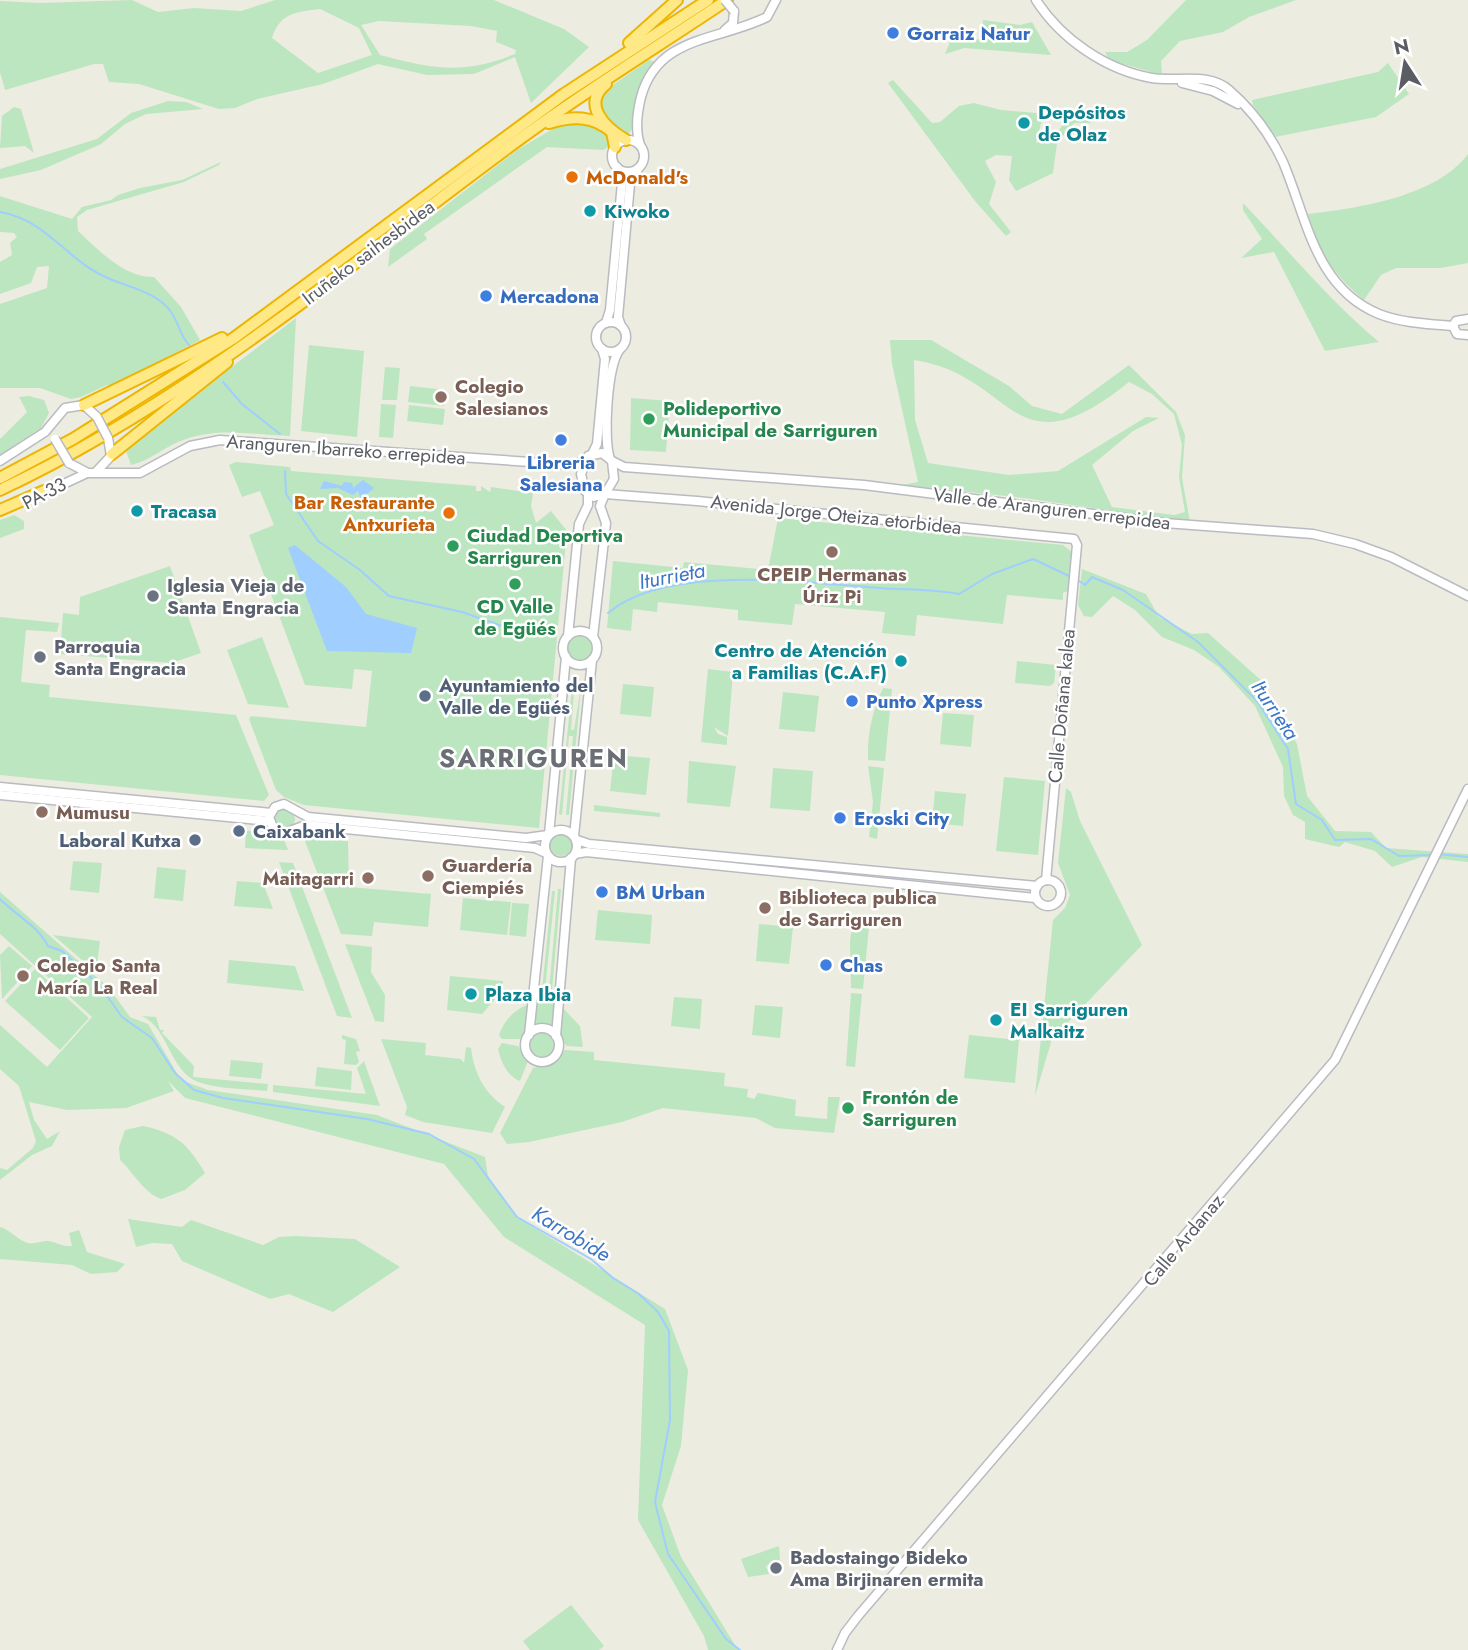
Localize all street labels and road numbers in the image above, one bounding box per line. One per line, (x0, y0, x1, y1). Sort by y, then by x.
street label: Iruñeko saihesbidea (296, 194, 440, 311)
street label: Aranguren Ibarreko errepidea (225, 428, 467, 471)
street label: PA-33 (17, 471, 71, 516)
street label: Valle de Aranguren errepidea (932, 481, 1172, 536)
street label: Avenida Jorge Oteiza etorbidea (709, 488, 963, 541)
street label: Calle Doñana kalea (1041, 628, 1082, 784)
street label: Calle Ardanaz (1137, 1188, 1230, 1292)

